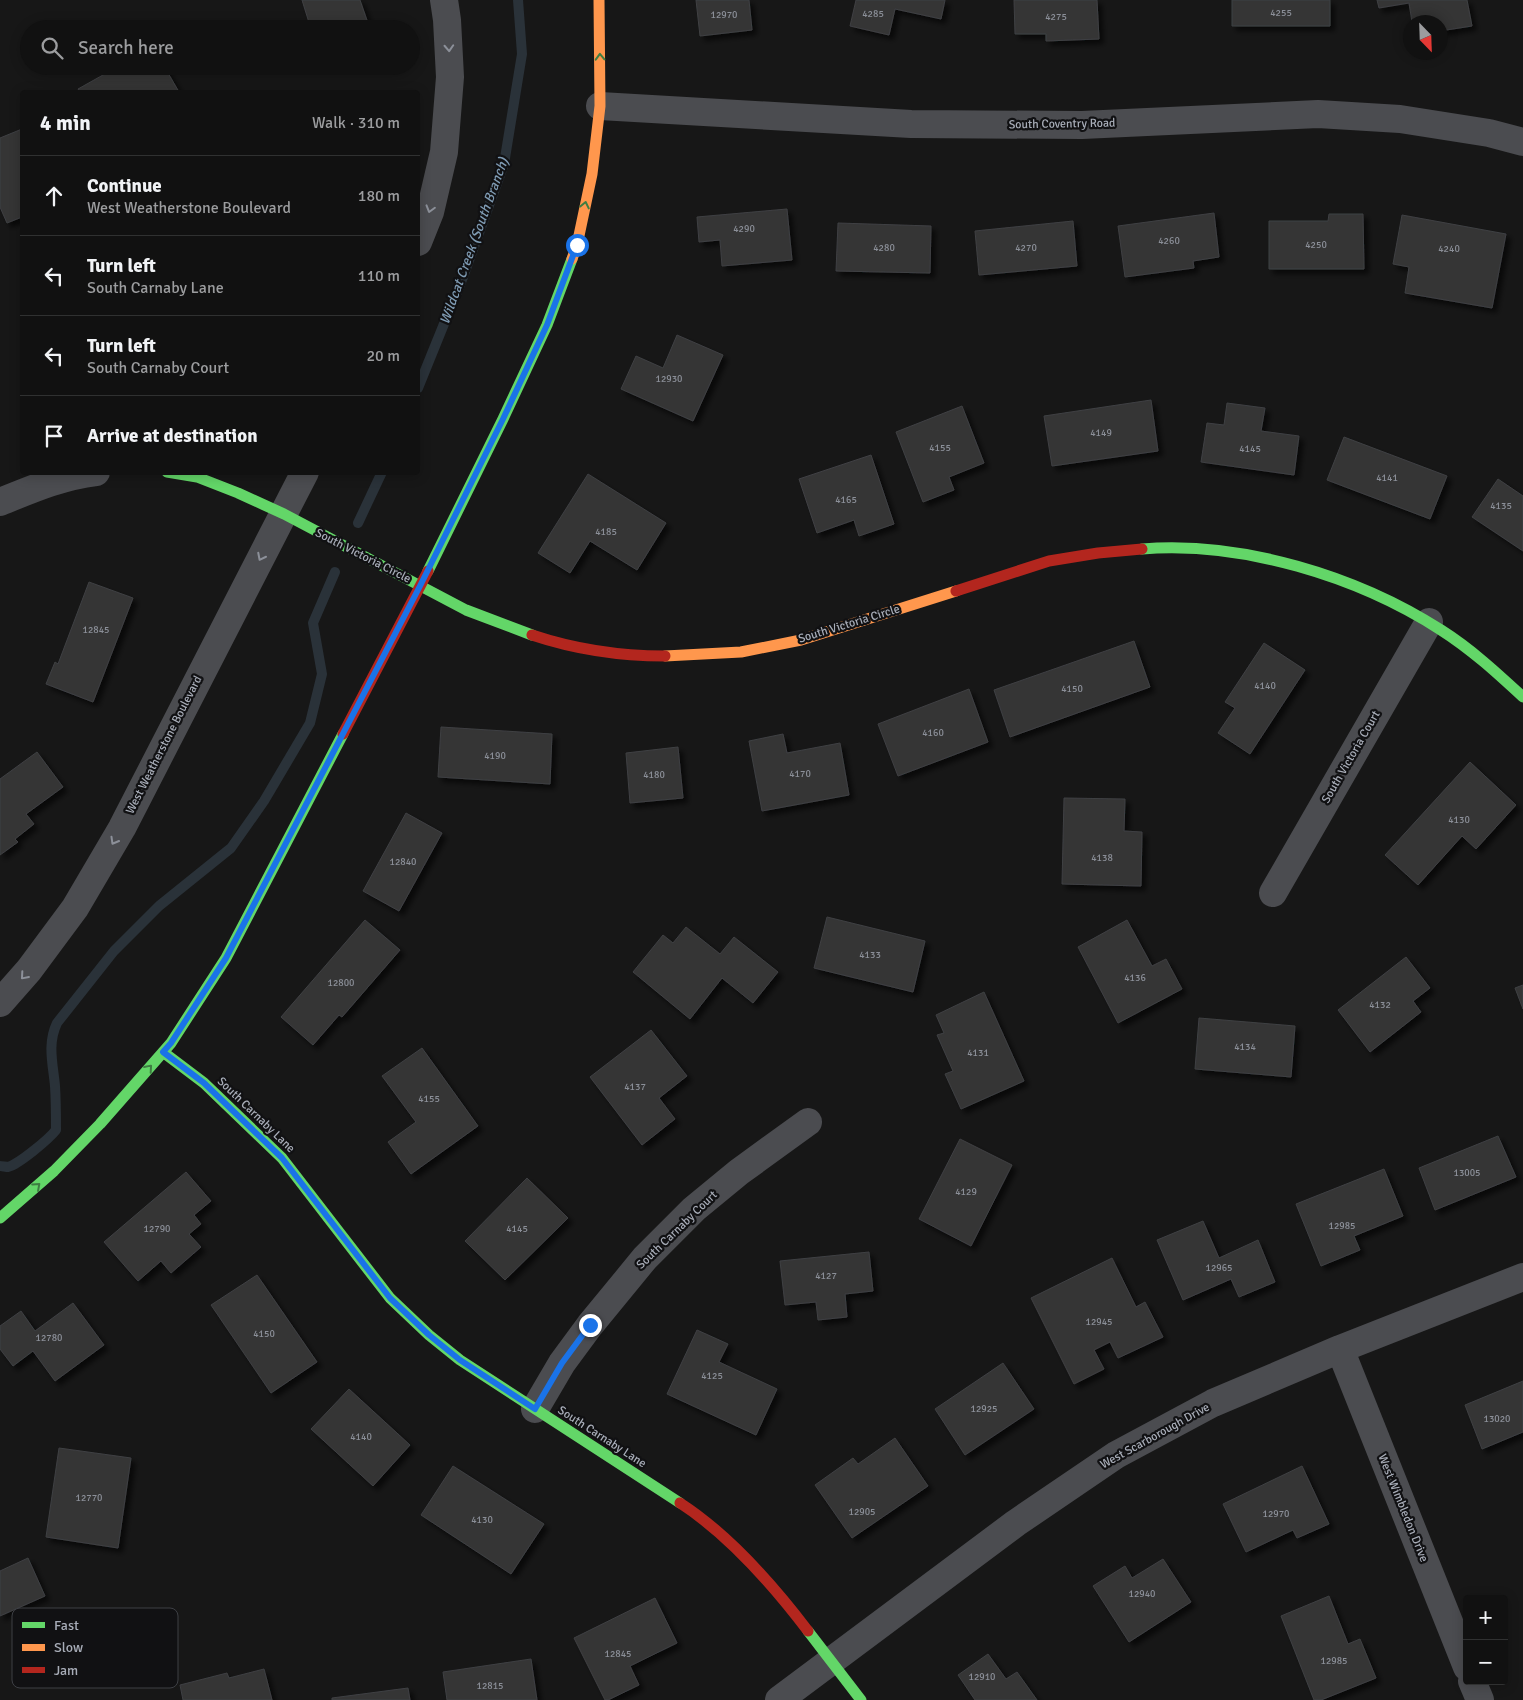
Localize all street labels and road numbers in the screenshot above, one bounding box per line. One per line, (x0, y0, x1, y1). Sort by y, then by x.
street label: South Coventry Road (1008, 116, 1116, 132)
street label: South Victoria Circle (313, 525, 413, 587)
street label: South Victoria Circle (796, 601, 902, 647)
street label: West Weatherstone Boulevard (123, 673, 205, 817)
street label: South Victoria Court (1318, 708, 1384, 806)
street label: South Carnaby Lane (214, 1074, 298, 1156)
street label: South Carnaby Court (633, 1188, 721, 1272)
street label: West Scarborough Drive (1098, 1400, 1212, 1472)
street label: South Carnaby Lane (555, 1403, 649, 1471)
street label: West Wimbledon Drive (1374, 1452, 1432, 1564)

